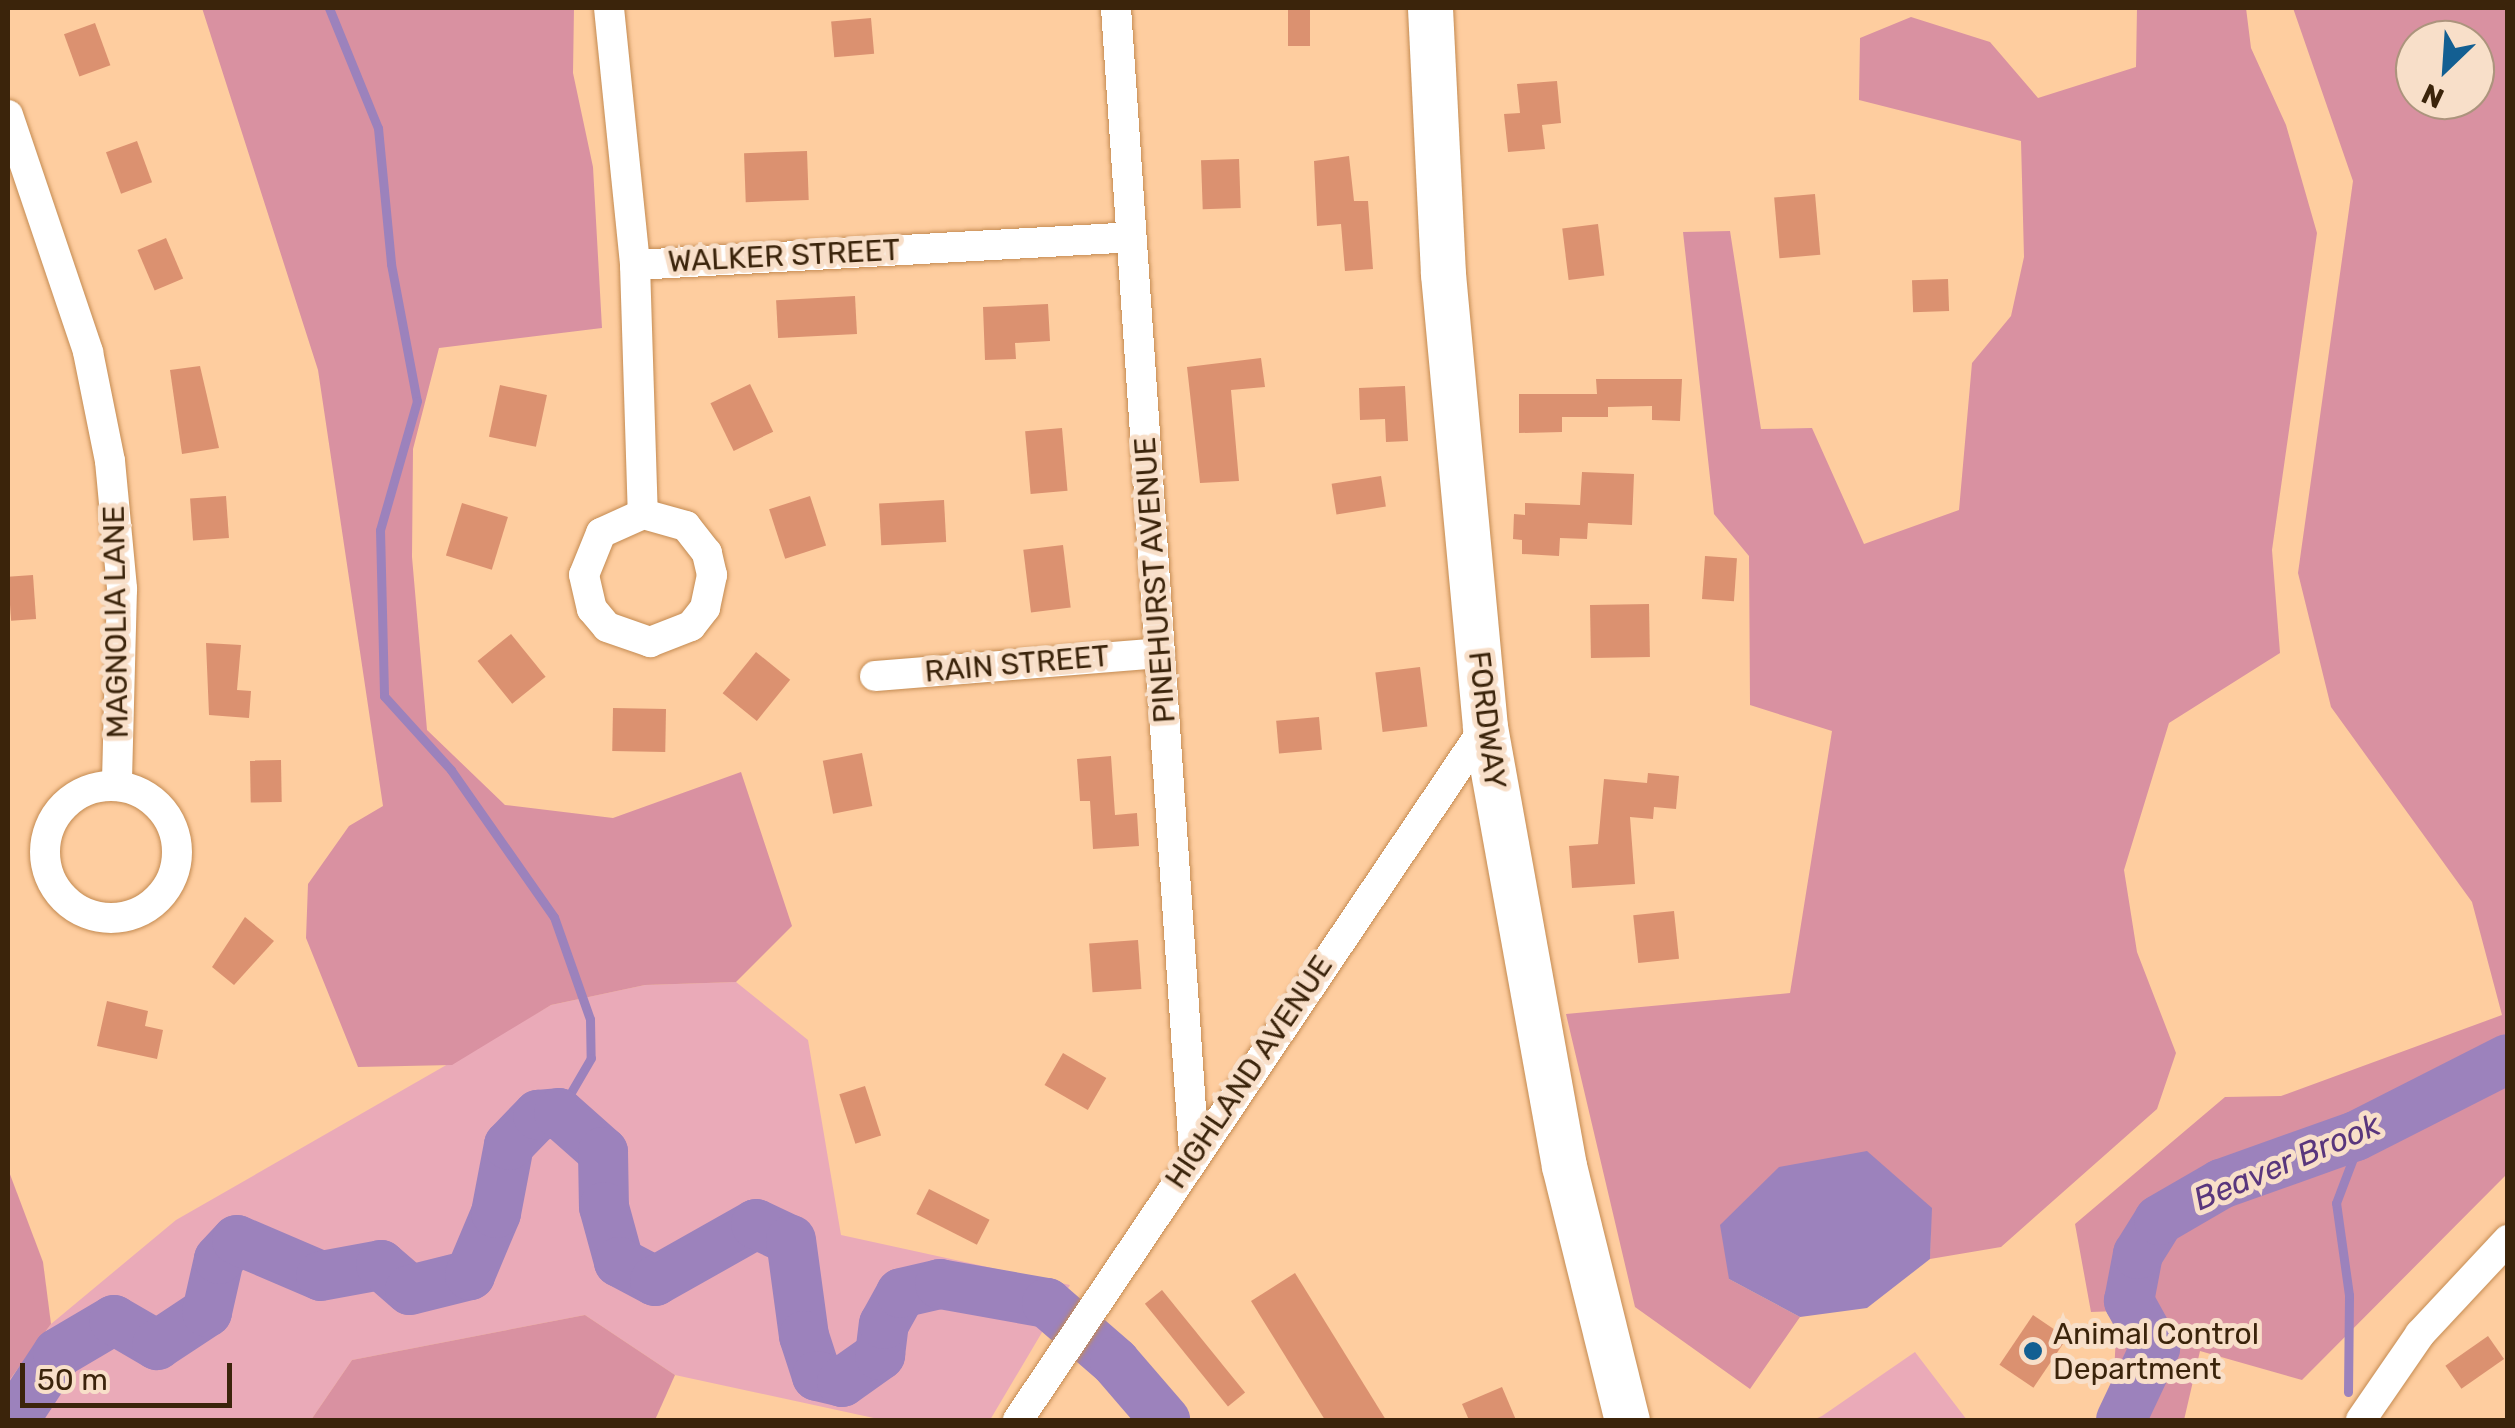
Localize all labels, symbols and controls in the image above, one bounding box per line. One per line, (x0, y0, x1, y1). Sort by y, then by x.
north arrow (2395, 20, 2495, 120)
text: N (2417, 77, 2449, 115)
street label: WALKER STREET (667, 232, 901, 280)
street label: PINEHURST AVENUE (1127, 435, 1183, 725)
street label: MAGNOLIA LANE (96, 505, 136, 739)
street label: RAIN STREET (923, 638, 1111, 690)
street label: FORDWAY (1461, 649, 1513, 791)
street label: HIGHLAND AVENUE (1158, 948, 1340, 1196)
water label: Beaver Brook (2188, 1105, 2386, 1219)
place label: Animal Control Department (2053, 1316, 2259, 1386)
marker: Animal Control Department (2022, 1340, 2044, 1362)
scale bar (25, 1343, 238, 1405)
text: 50 m (37, 1362, 108, 1398)

